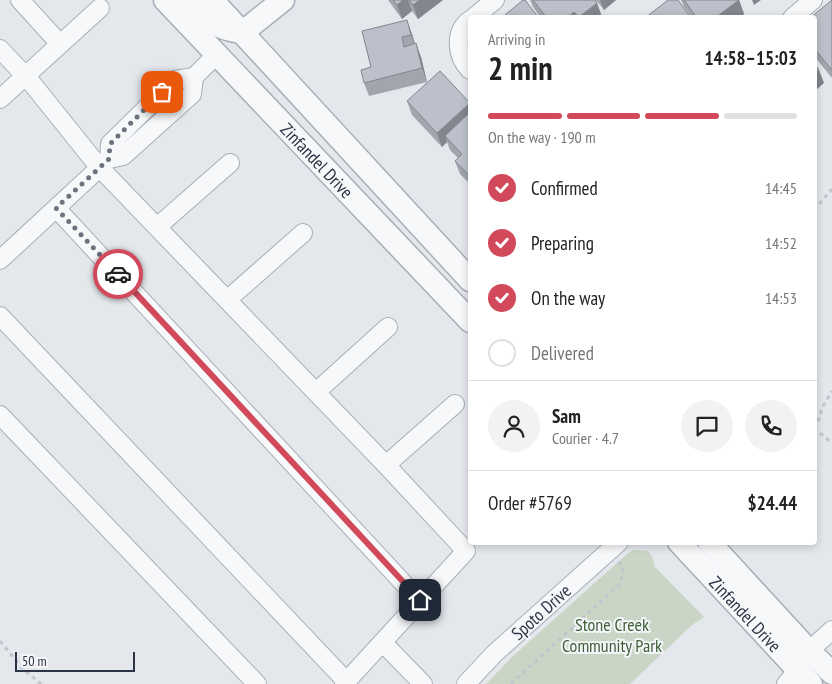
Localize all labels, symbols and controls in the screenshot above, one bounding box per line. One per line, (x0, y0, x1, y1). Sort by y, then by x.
text: Arriving in (488, 29, 545, 49)
text: 14:58–15:03 (704, 46, 797, 70)
text: 2 min (488, 47, 553, 89)
pin (141, 71, 183, 113)
icon: bag (148, 78, 176, 106)
street label: Zinfandel Drive (276, 118, 358, 203)
text: On the way · 190 m (488, 127, 596, 147)
icon: check (488, 174, 516, 202)
text: Confirmed (531, 176, 598, 200)
text: 14:45 (765, 178, 797, 198)
icon: check (488, 229, 516, 257)
text: Preparing (531, 231, 594, 255)
text: 14:52 (765, 233, 797, 253)
courier (93, 249, 143, 299)
icon: car (104, 260, 132, 288)
icon: check (488, 284, 516, 312)
text: On the way (531, 286, 605, 310)
text: 14:53 (765, 288, 797, 308)
text: Delivered (531, 341, 594, 365)
button: person (488, 400, 540, 452)
button: chat (681, 400, 733, 452)
button: phone (745, 400, 797, 452)
text: Sam (552, 404, 581, 428)
text: Courier · 4.7 (552, 428, 619, 448)
text: Order #5769 (488, 491, 572, 515)
text: $24.44 (748, 491, 797, 515)
street label: Zinfandel Drive (705, 571, 787, 657)
pin (399, 579, 441, 621)
street label: Spoto Drive (506, 579, 576, 645)
icon: home (406, 586, 434, 614)
park label: Stone Creek Community Park (562, 613, 662, 657)
scale bar (15, 649, 135, 672)
text: 50 m (22, 652, 47, 670)

